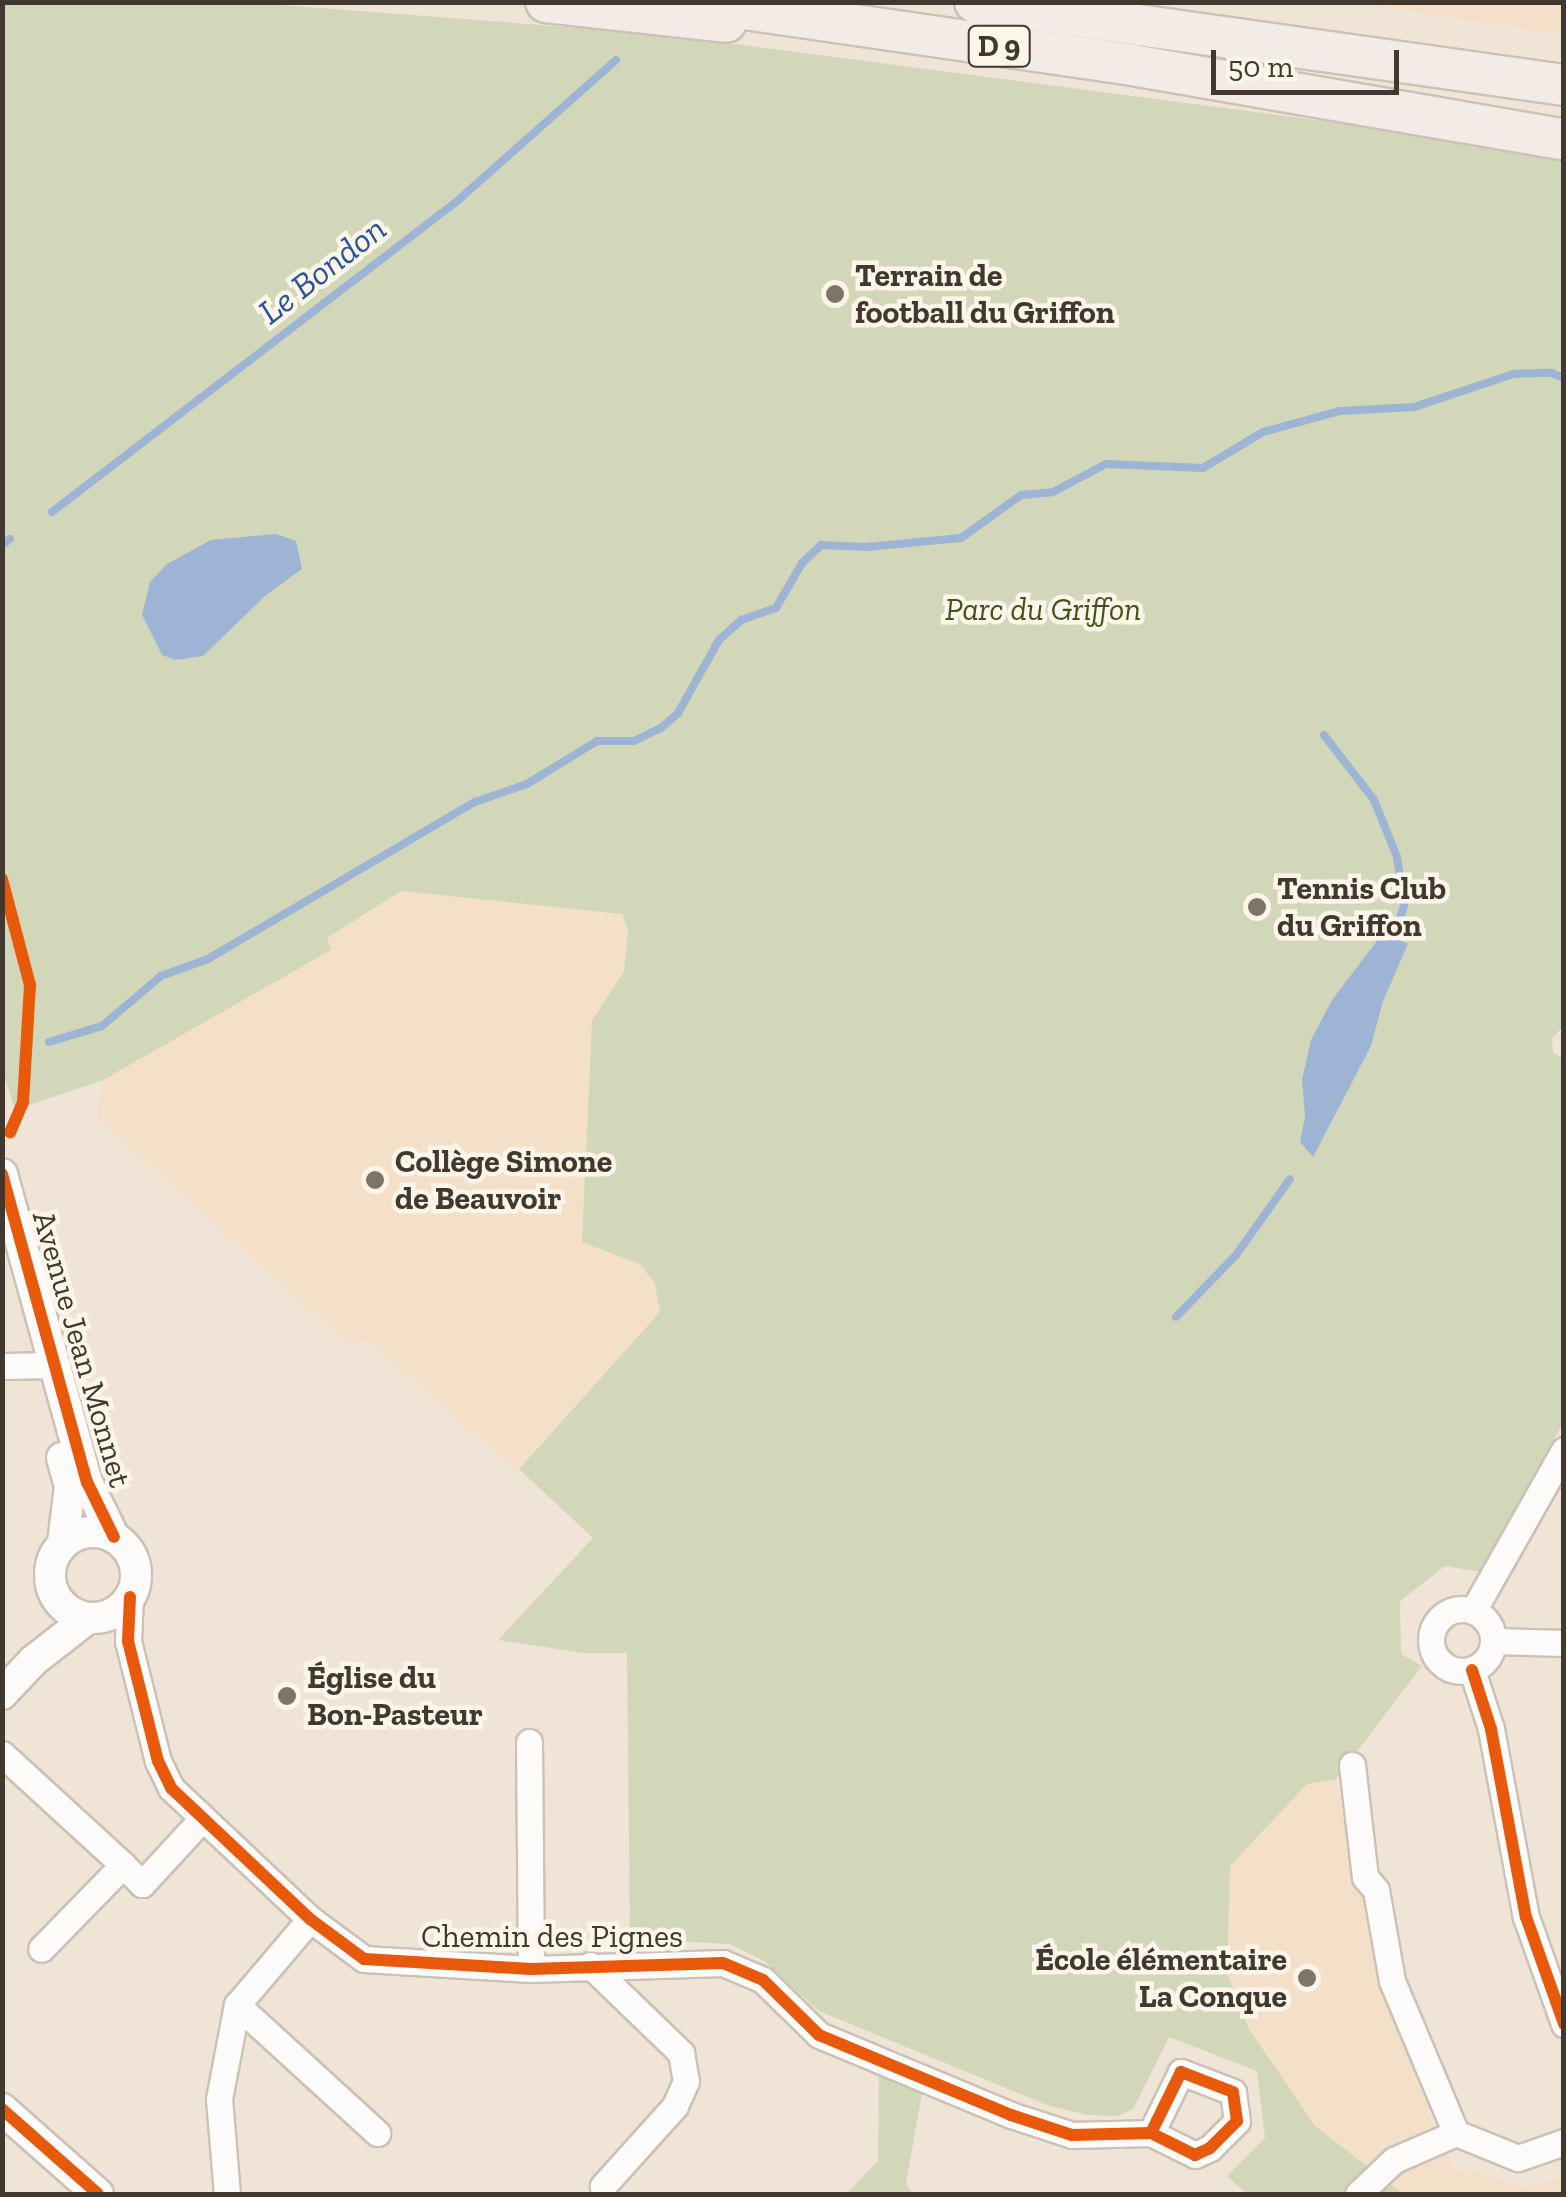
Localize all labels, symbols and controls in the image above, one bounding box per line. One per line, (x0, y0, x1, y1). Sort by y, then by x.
road number: D 9 (966, 21, 1032, 71)
scale bar (1216, 30, 1404, 92)
text: 50 m (1228, 49, 1293, 85)
water label: Le Bondon (250, 207, 394, 333)
place label: Terrain de football du Griffon (855, 257, 1115, 332)
marker: Terrain de football du Griffon (824, 283, 846, 305)
park label: Parc du Griffon (945, 590, 1141, 628)
place label: Tennis Club du Griffon (1277, 870, 1446, 945)
marker: Tennis Club du Griffon (1246, 896, 1268, 918)
place label: Collège Simone de Beauvoir (395, 1143, 612, 1218)
marker: Collège Simone de Beauvoir (364, 1169, 386, 1191)
street label: Avenue Jean Monnet (24, 1206, 140, 1492)
place label: Église du Bon-Pasteur (307, 1659, 483, 1734)
marker: Église du Bon-Pasteur (276, 1685, 298, 1707)
street label: Chemin des Pignes (421, 1917, 683, 1955)
place label: École élémentaire La Conque (1035, 1941, 1287, 2016)
marker: École élémentaire La Conque (1296, 1967, 1318, 1989)

